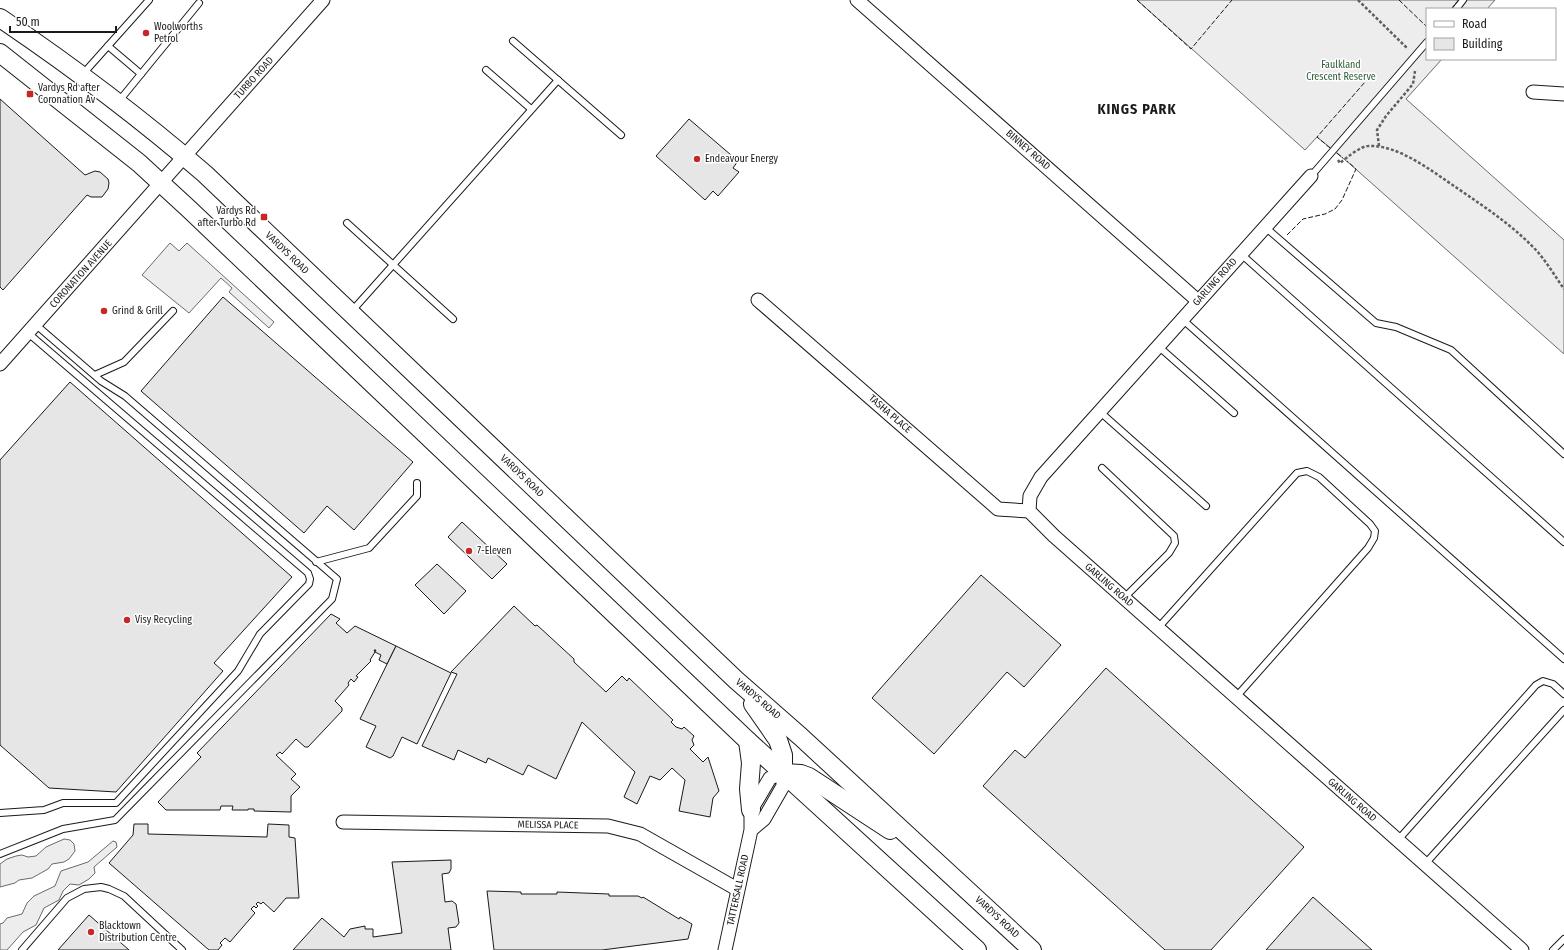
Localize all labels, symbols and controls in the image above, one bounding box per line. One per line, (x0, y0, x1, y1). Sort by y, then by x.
scale bar (10, 8, 116, 34)
legend (1426, 8, 1556, 60)
text: 50 m (16, 15, 40, 29)
text: Road (1462, 17, 1487, 31)
place label: Woolworths Petrol (154, 21, 203, 45)
marker: Woolworths Petrol (141, 28, 151, 38)
text: Building (1462, 37, 1503, 51)
street label: TURBO ROAD (232, 54, 276, 102)
park label: Faulkland Crescent Reserve (1306, 59, 1376, 83)
place label: Vardys Rd after Coronation Av (38, 82, 100, 106)
marker: Vardys Rd after Coronation Av (25, 89, 35, 99)
district label: KINGS PARK (1097, 101, 1177, 118)
street label: BINNEY ROAD (1003, 127, 1053, 173)
place label: Endeavour Energy (705, 153, 778, 165)
marker: Endeavour Energy (692, 154, 702, 164)
place label: Vardys Rd after Turbo Rd (198, 205, 256, 229)
marker: Vardys Rd after Turbo Rd (259, 212, 269, 222)
street label: VARDYS ROAD (263, 229, 311, 277)
street label: CORONATION AVENUE (47, 237, 115, 310)
street label: GARLING ROAD (1190, 255, 1240, 308)
place label: Grind & Grill (112, 305, 163, 317)
marker: Grind & Grill (99, 306, 109, 316)
street label: TASHA PLACE (866, 392, 914, 436)
street label: VARDYS ROAD (498, 452, 546, 500)
place label: 7-Eleven (477, 545, 511, 557)
marker: 7-Eleven (464, 546, 474, 556)
street label: GARLING ROAD (1082, 561, 1136, 609)
place label: Visy Recycling (135, 614, 192, 626)
marker: Visy Recycling (122, 615, 132, 625)
street label: VARDYS ROAD (733, 676, 783, 722)
street label: GARLING ROAD (1325, 776, 1379, 824)
street label: MELISSA PLACE (517, 818, 579, 832)
street label: TATTERSALL ROAD (725, 853, 751, 927)
street label: VARDYS ROAD (972, 894, 1022, 941)
place label: Blacktown Distribution Centre (99, 920, 177, 944)
marker: Blacktown Distribution Centre (86, 927, 96, 937)

